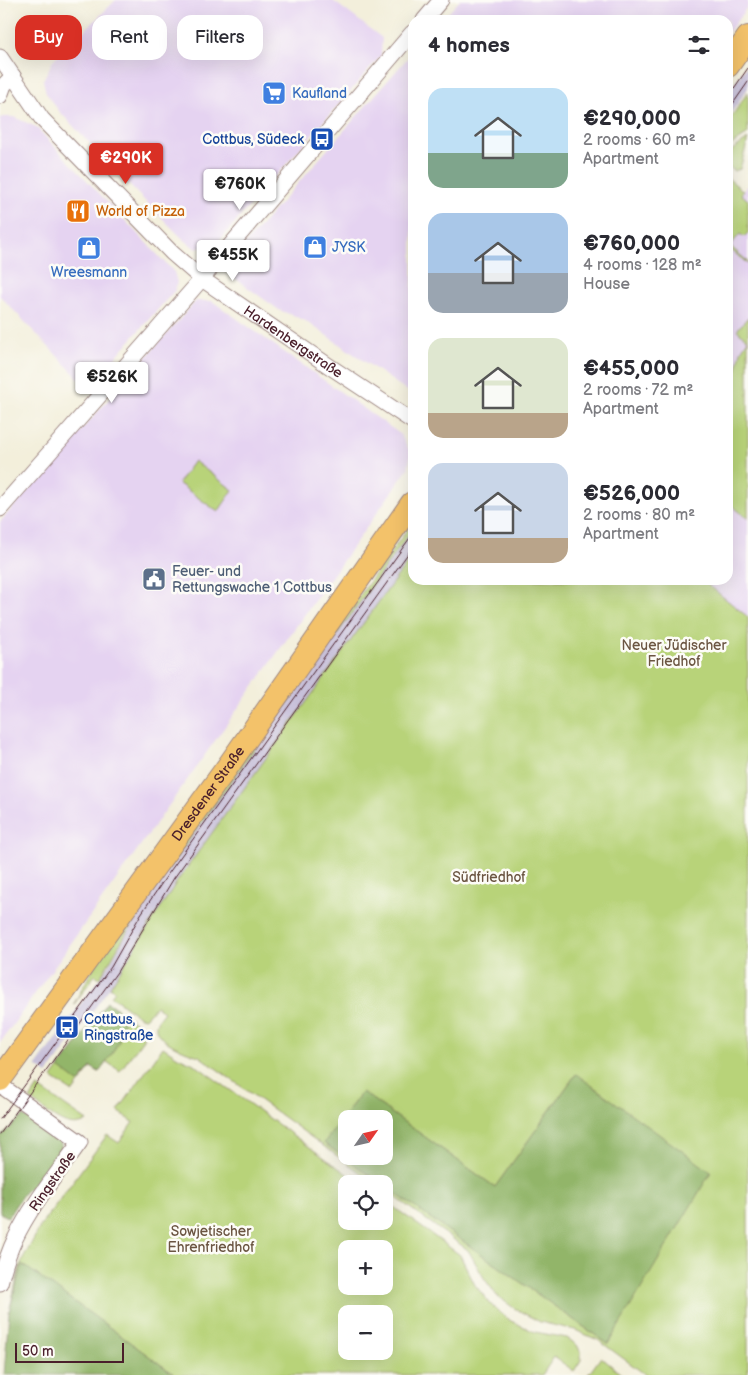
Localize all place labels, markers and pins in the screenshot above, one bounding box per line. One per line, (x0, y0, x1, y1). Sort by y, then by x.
supermarket icon: Kaufland (261, 80, 287, 106)
place label: Kaufland (292, 85, 347, 102)
bus stop icon: Cottbus, Südeck (309, 126, 335, 152)
place label: Cottbus, Südeck (202, 131, 304, 148)
pin: €290K (91, 142, 161, 185)
pin: €760K (205, 168, 275, 211)
restaurant icon: World of Pizza (65, 198, 91, 224)
place label: World of Pizza (96, 203, 185, 220)
shop icon: JYSK (302, 234, 328, 260)
shop icon: Wreesmann (76, 235, 102, 261)
place label: JYSK (332, 239, 366, 256)
pin: €455K (198, 240, 268, 282)
place label: Wreesmann (51, 264, 127, 281)
pin: €526K (77, 362, 147, 404)
place label: Feuer- und Rettungswache 1 Cottbus (172, 563, 332, 596)
public building icon: Feuer- und Rettungswache 1 Cottbus (141, 566, 167, 592)
place label: Cottbus, Ringstraße (84, 1011, 153, 1044)
bus stop icon: Cottbus, Ringstraße (54, 1014, 80, 1040)

